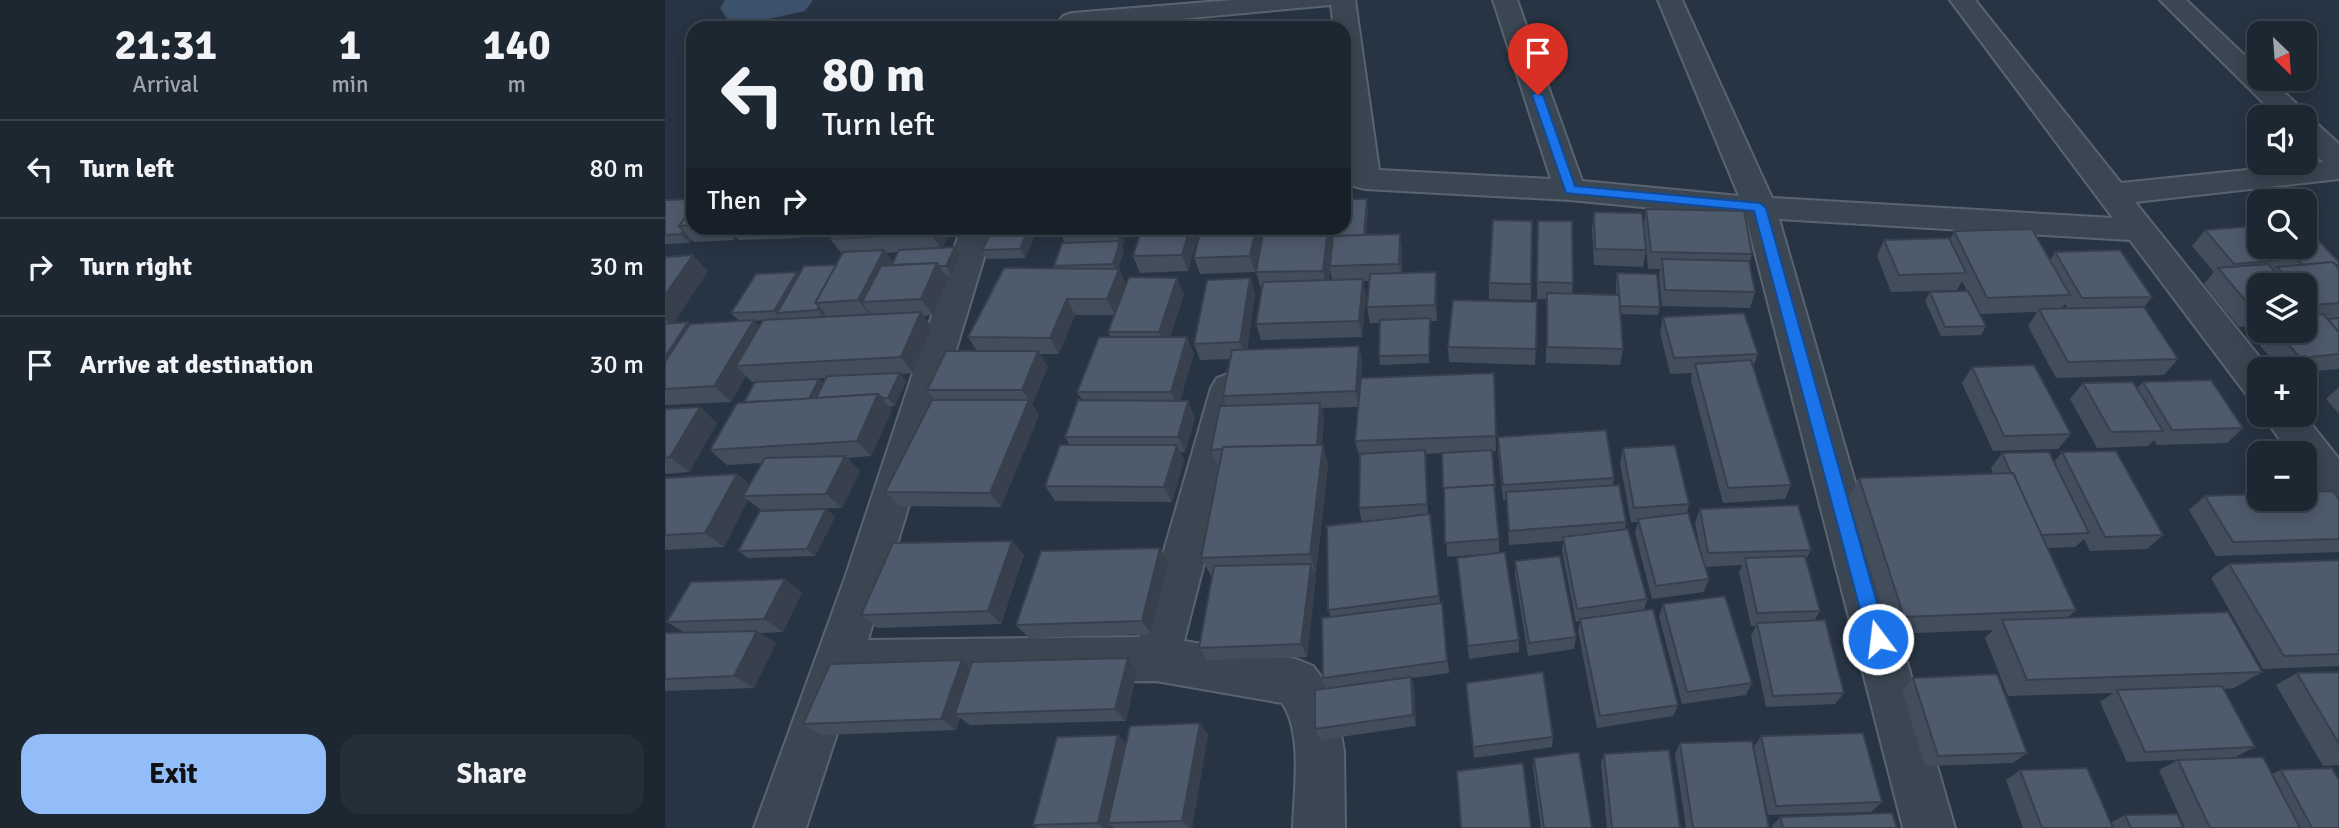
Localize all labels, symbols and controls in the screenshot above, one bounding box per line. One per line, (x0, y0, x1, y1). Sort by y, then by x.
text: 21:31 (114, 20, 217, 71)
text: 1 (339, 20, 361, 71)
text: 140 (483, 20, 551, 71)
north arrow (2247, 21, 2317, 91)
map controls (2247, 21, 2317, 511)
pin (1508, 23, 1568, 95)
icon: arrive (1519, 34, 1557, 72)
text: 80 m (822, 45, 925, 105)
icon: left (707, 49, 798, 140)
text: Arrival (133, 70, 199, 99)
text: min (331, 70, 369, 99)
text: m (508, 70, 526, 99)
text: Turn left (822, 105, 935, 144)
button: sound (2247, 105, 2317, 175)
icon: left (21, 150, 59, 188)
text: Turn left (80, 153, 174, 185)
text: 80 m (589, 153, 644, 185)
icon: right (775, 182, 813, 220)
text: Then (707, 185, 761, 217)
button: search (2247, 189, 2317, 259)
icon: right (21, 248, 59, 286)
text: Turn right (80, 251, 192, 283)
text: 30 m (589, 251, 644, 283)
button: layers (2247, 273, 2317, 343)
icon: arrive (21, 346, 59, 384)
text: Arrive at destination (80, 349, 313, 381)
text: 30 m (589, 349, 644, 381)
button: + (2247, 357, 2317, 427)
button: − (2247, 441, 2317, 511)
position arrow (1841, 602, 1915, 676)
button: Exit (21, 734, 326, 814)
button: Share (340, 734, 644, 814)

